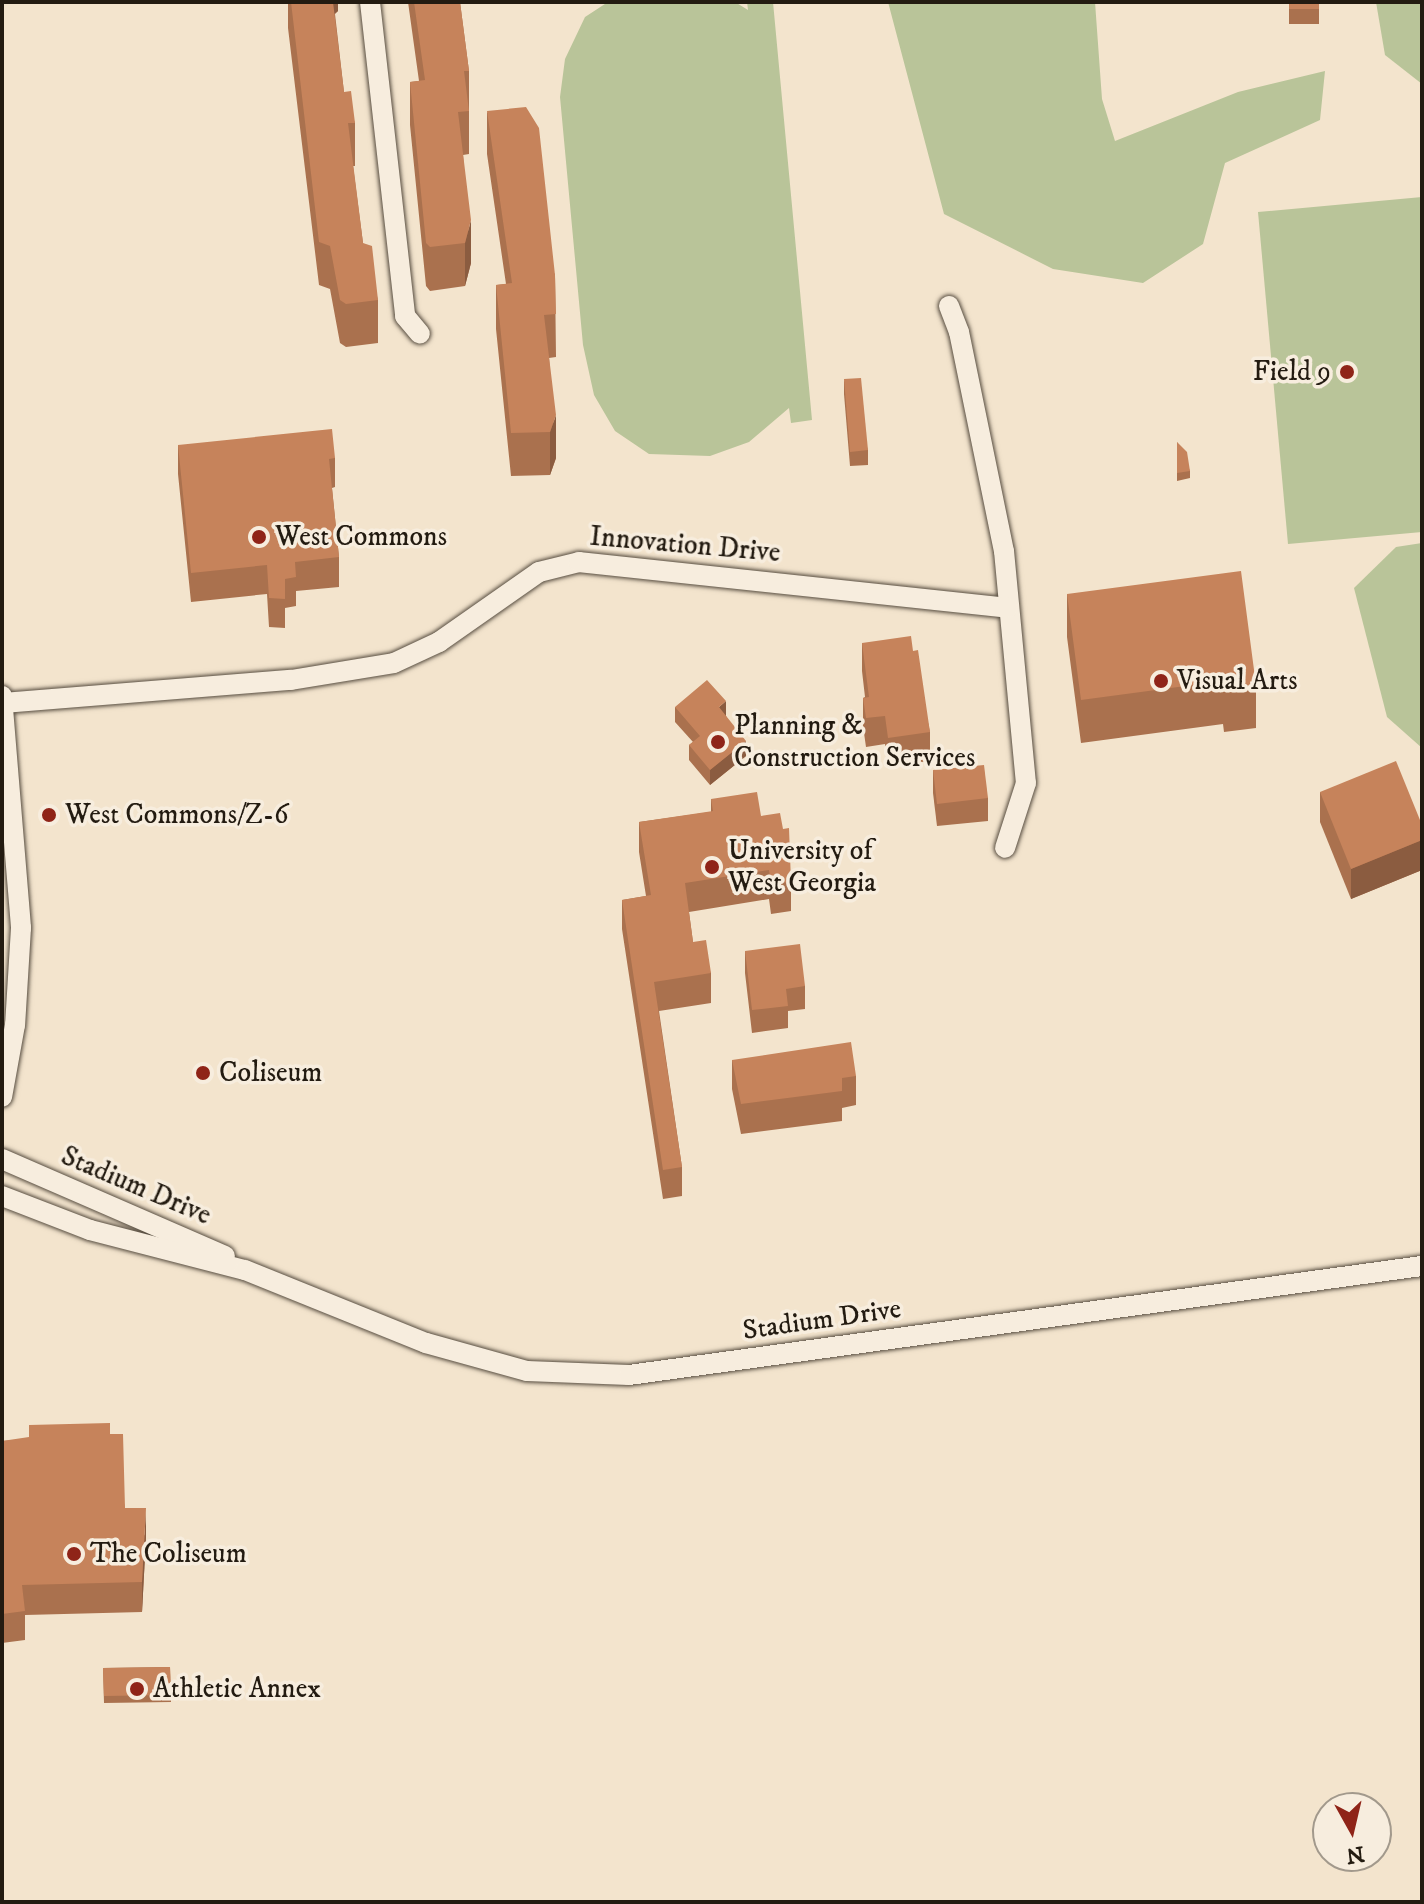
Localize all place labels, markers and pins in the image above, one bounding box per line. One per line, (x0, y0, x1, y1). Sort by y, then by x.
place label: Field 9 (1253, 355, 1331, 389)
marker: Field 9 (1338, 363, 1356, 381)
place label: West Commons (275, 520, 447, 554)
marker: West Commons (250, 528, 268, 546)
place label: Visual Arts (1177, 664, 1297, 698)
marker: Visual Arts (1152, 672, 1170, 690)
place label: Planning & Construction Services (734, 709, 975, 775)
marker: Planning & Construction Services (709, 733, 727, 751)
place label: West Commons/Z-6 (65, 798, 289, 832)
marker: West Commons/Z-6 (40, 806, 58, 824)
place label: University of West Georgia (728, 834, 876, 900)
marker: University of West Georgia (703, 858, 721, 876)
place label: Coliseum (219, 1056, 322, 1090)
marker: Coliseum (194, 1064, 212, 1082)
place label: The Coliseum (90, 1537, 247, 1571)
marker: The Coliseum (65, 1545, 83, 1563)
place label: Athletic Annex (153, 1672, 321, 1706)
marker: Athletic Annex (128, 1680, 146, 1698)

